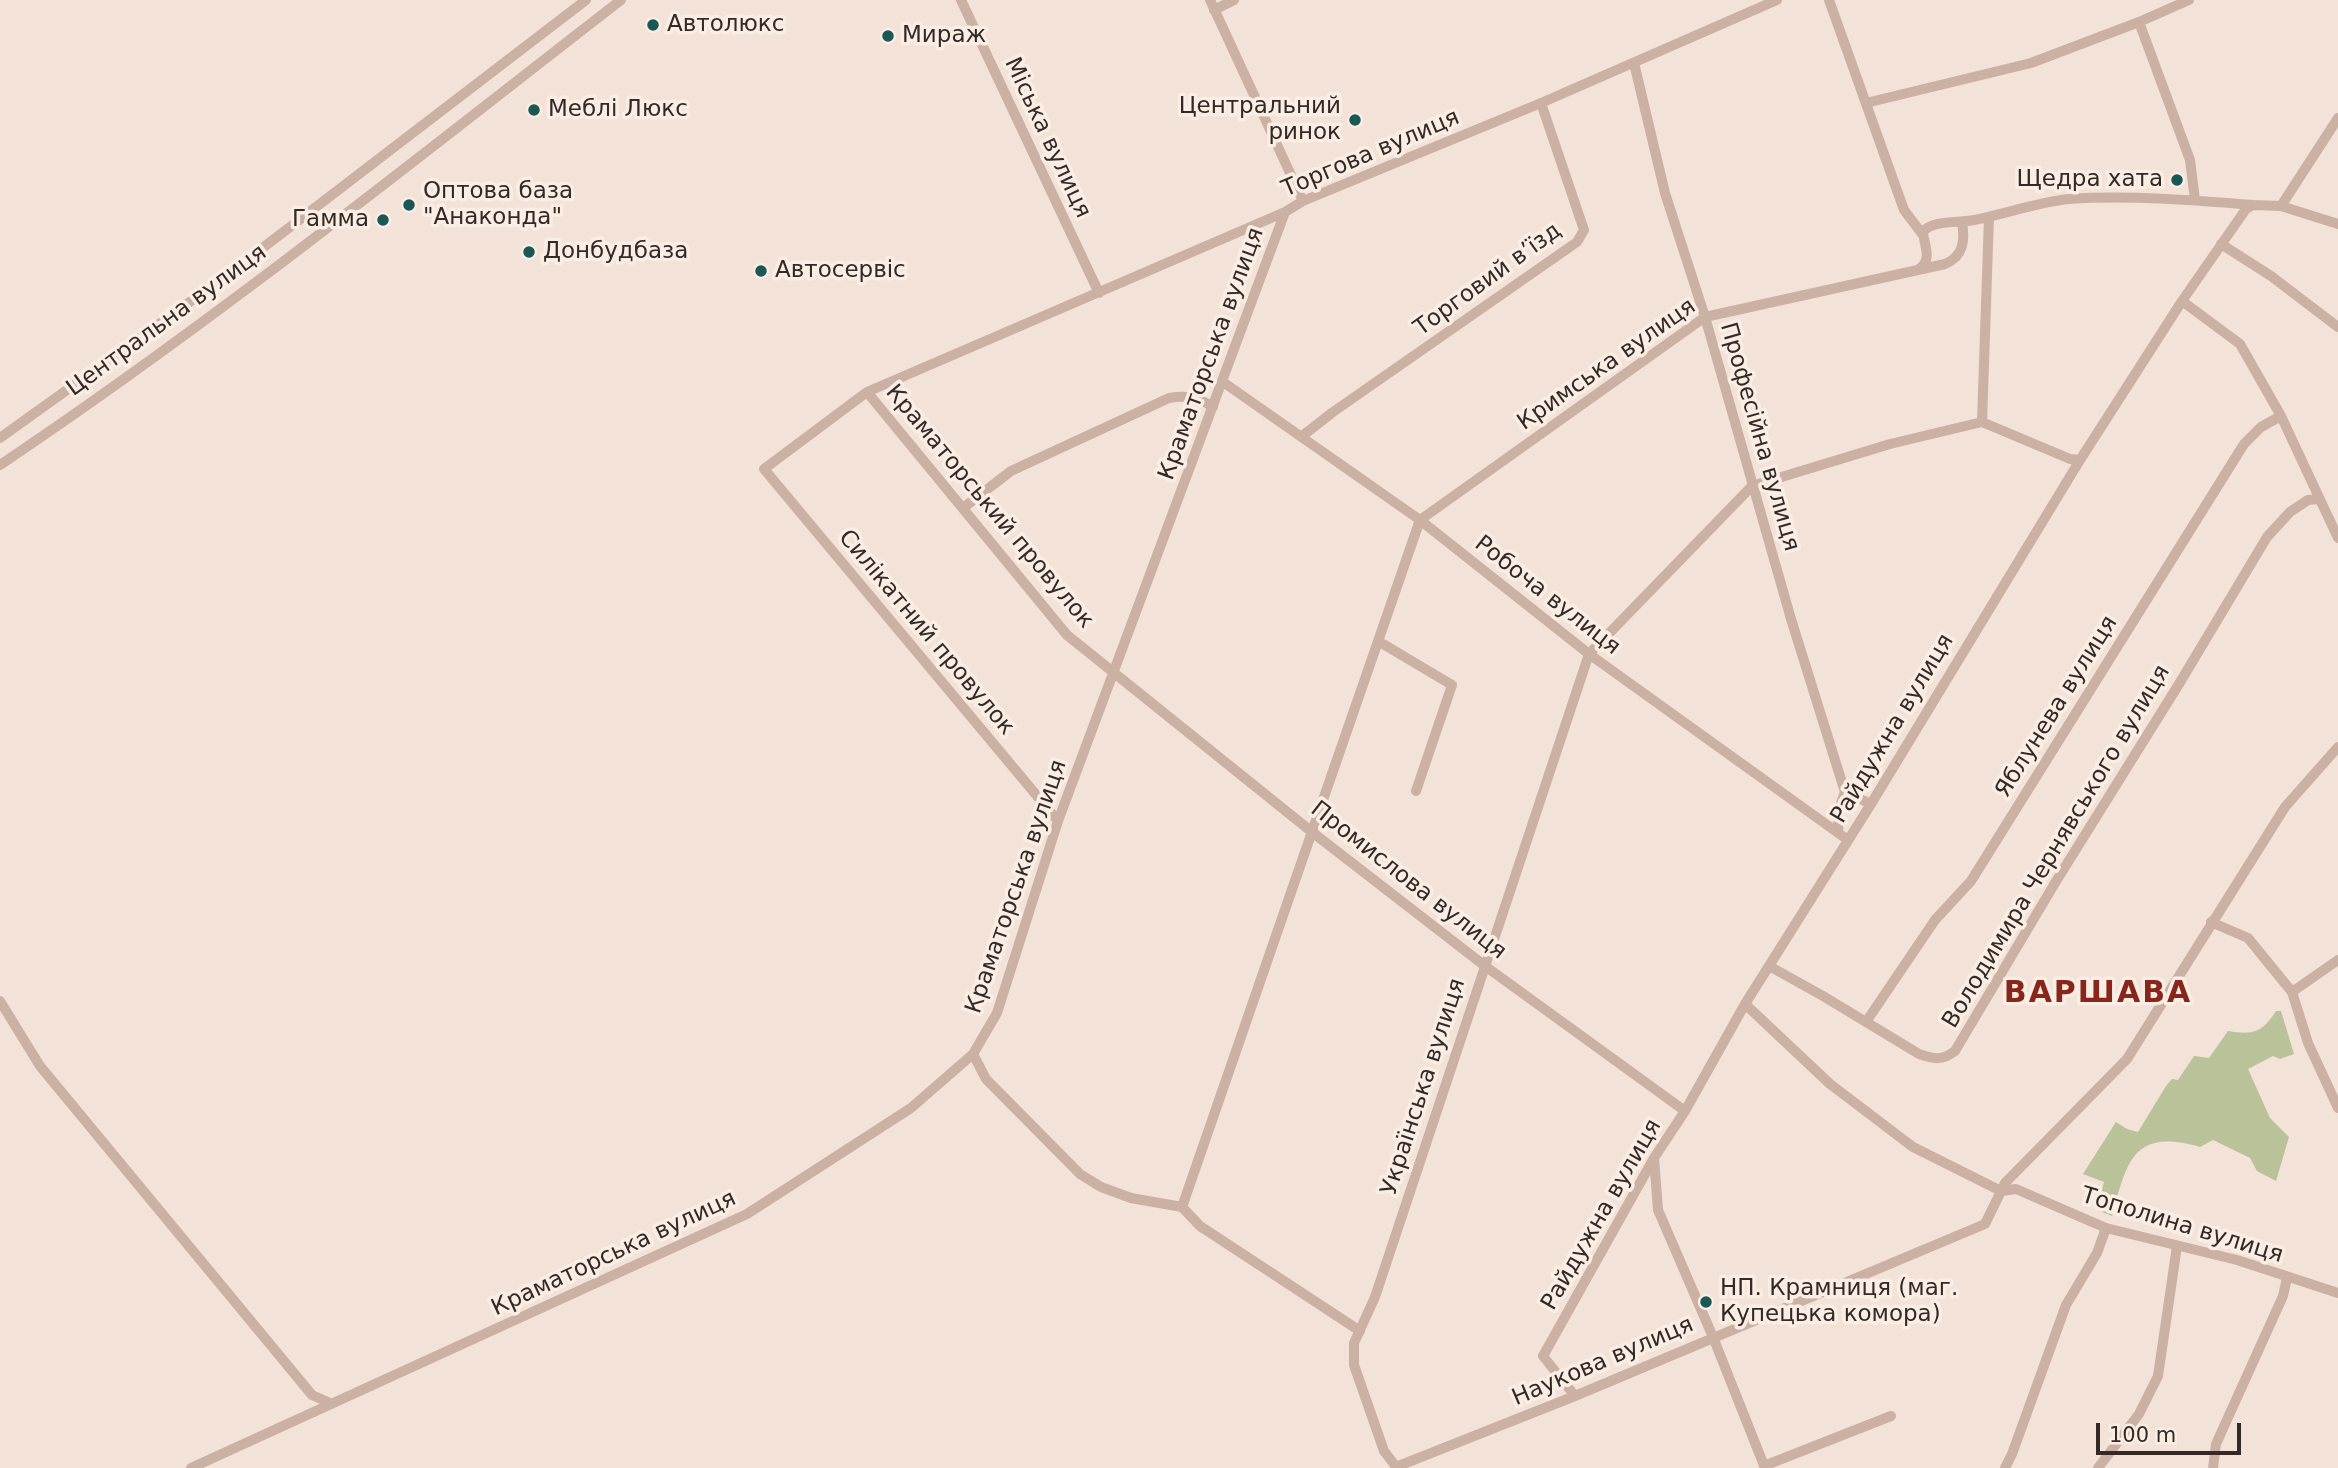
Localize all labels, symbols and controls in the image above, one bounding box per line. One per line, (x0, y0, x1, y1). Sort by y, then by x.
place label: Автолюкс (667, 11, 784, 39)
marker: Автолюкс (645, 17, 661, 33)
place label: Мираж (902, 22, 986, 50)
marker: Мираж (880, 28, 896, 44)
street label: Міська вулиця (998, 53, 1096, 223)
place label: Центральний ринок (1179, 93, 1341, 147)
place label: Меблі Люкс (548, 96, 688, 124)
marker: Меблі Люкс (526, 102, 542, 118)
street label: Торгова вулиця (1278, 104, 1464, 204)
marker: Центральний ринок (1347, 112, 1363, 128)
place label: Щедра хата (2017, 166, 2163, 194)
marker: Щедра хата (2169, 172, 2185, 188)
place label: Оптова база "Анаконда" (423, 178, 573, 232)
marker: Оптова база "Анаконда" (401, 197, 417, 213)
place label: Гамма (292, 206, 369, 234)
marker: Гамма (375, 212, 391, 228)
street label: Торговий в’їзд (1409, 217, 1567, 343)
street label: Краматорська вулиця (1153, 224, 1271, 484)
place label: Донбудбаза (543, 238, 688, 266)
street label: Центральна вулиця (62, 239, 272, 403)
marker: Донбудбаза (521, 244, 537, 260)
place label: Автосервіс (775, 257, 906, 285)
marker: Автосервіс (753, 263, 769, 279)
street label: Кримська вулиця (1513, 293, 1701, 437)
street label: Професійна вулиця (1713, 320, 1805, 554)
street label: Краматорський провулок (879, 380, 1099, 634)
street label: Силікатний провулок (832, 525, 1020, 741)
street label: Робоча вулиця (1469, 530, 1625, 662)
street label: Яблунева вулиця (1990, 611, 2124, 803)
street label: Райдужна вулиця (1826, 629, 1960, 829)
street label: Володимира Чернявського вулиця (1937, 660, 2177, 1034)
street label: Краматорська вулиця (961, 757, 1073, 1017)
street label: Промислова вулиця (1305, 796, 1511, 966)
street label: Українська вулиця (1376, 975, 1472, 1199)
district label: ВАРШАВА (2005, 976, 2191, 1012)
street label: Райдужна вулиця (1536, 1115, 1668, 1315)
street label: Тополина вулиця (2078, 1182, 2286, 1270)
street label: Краматорська вулиця (487, 1185, 741, 1323)
place label: НП. Крамниця (маг. Купецька комора) (1720, 1275, 1958, 1329)
marker: НП. Крамниця (маг. Купецька комора) (1698, 1294, 1714, 1310)
street label: Наукова вулиця (1508, 1311, 1698, 1413)
scale bar (2100, 1408, 2245, 1452)
text: 100 m (2109, 1423, 2176, 1447)

